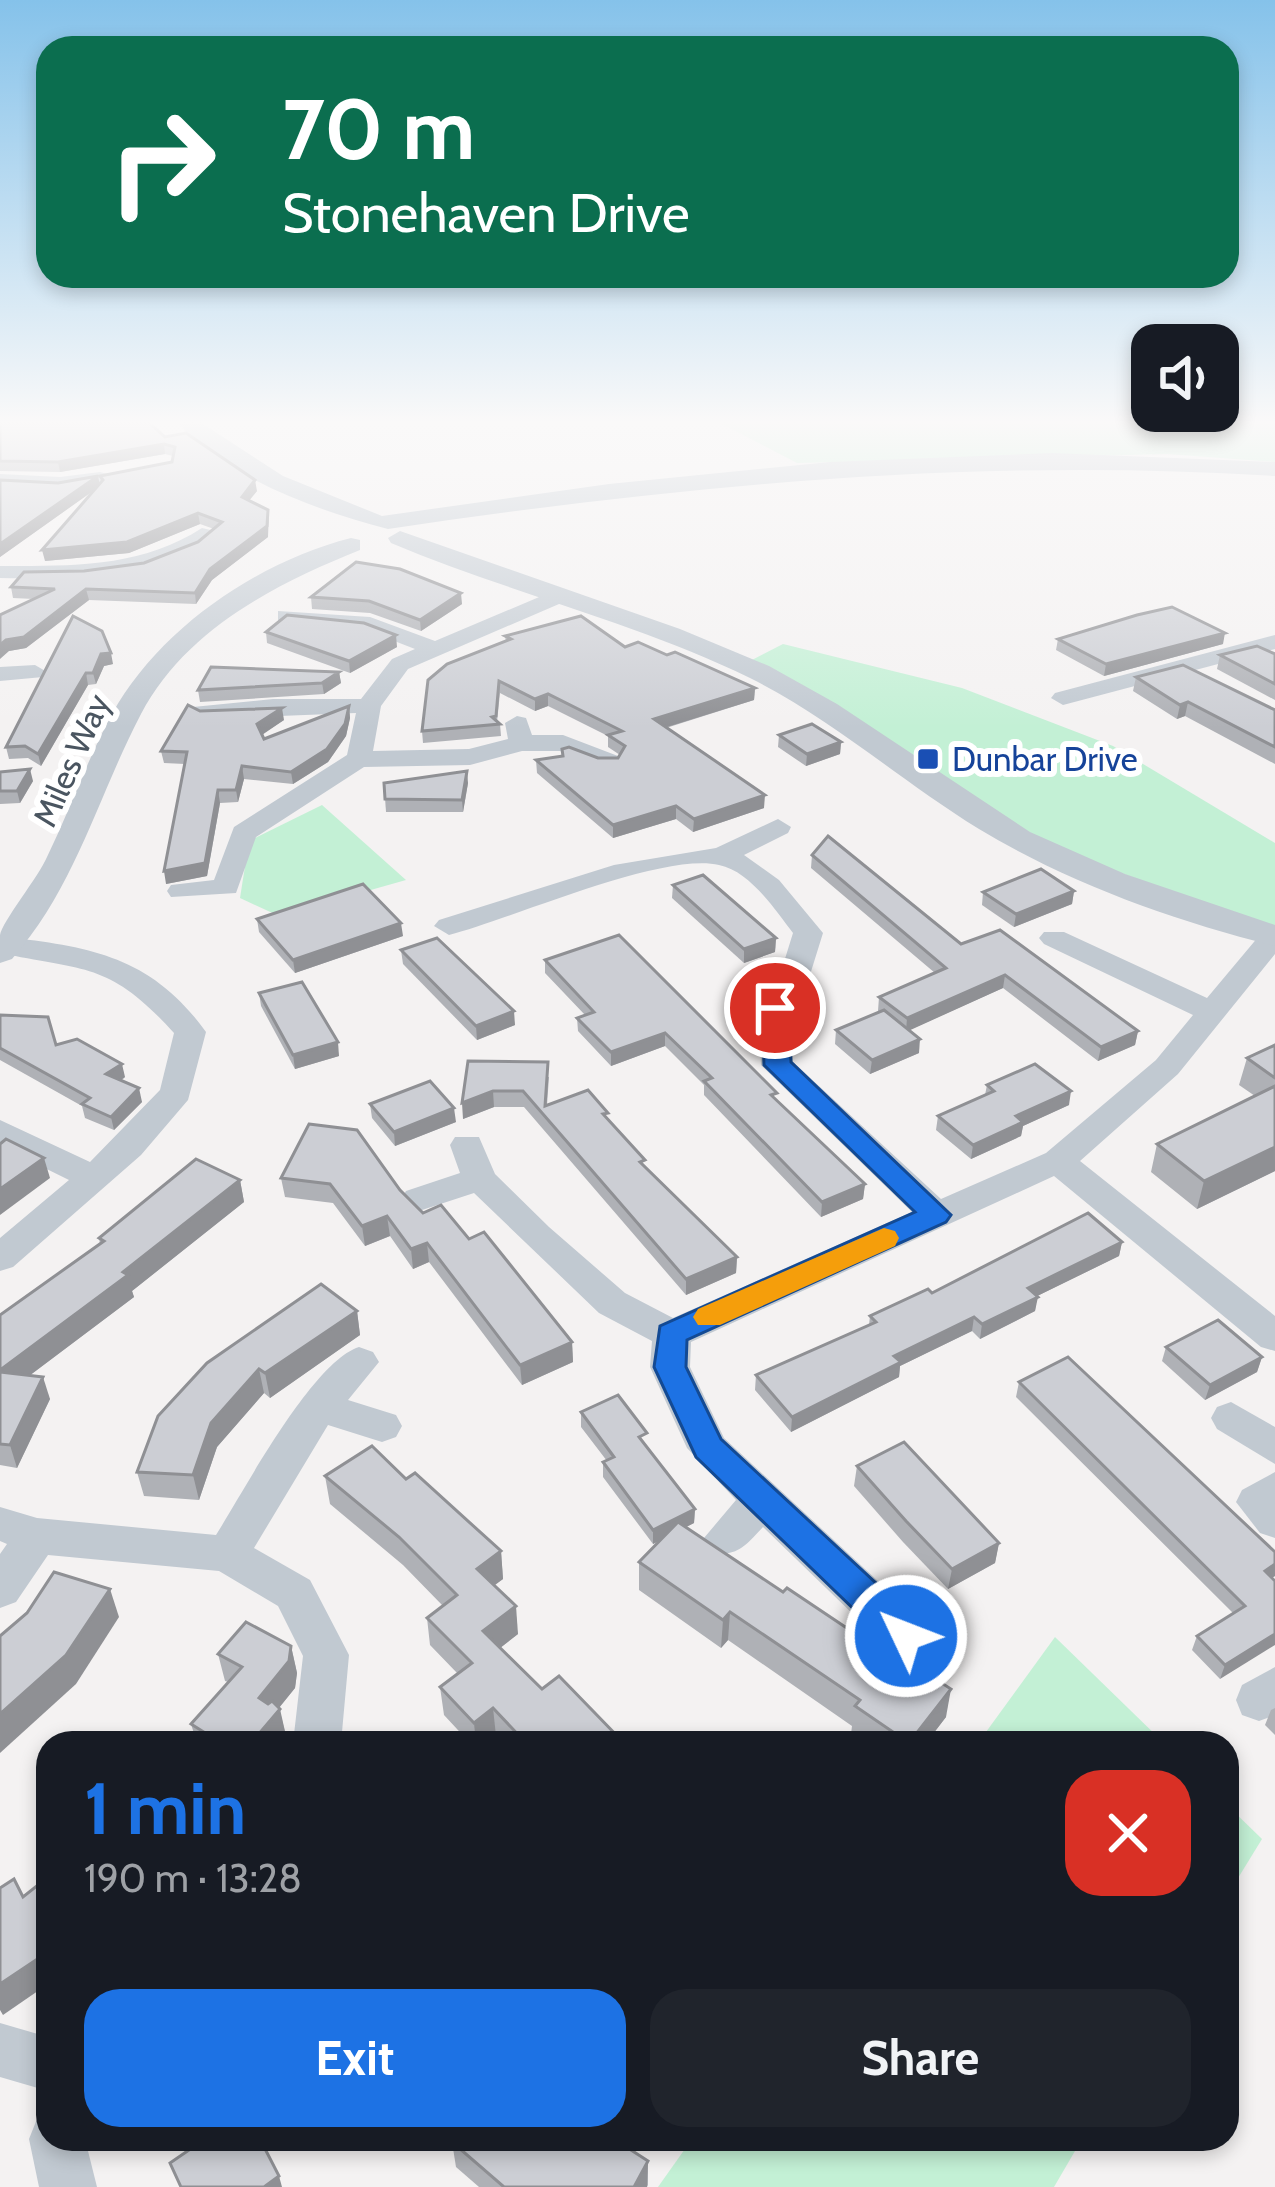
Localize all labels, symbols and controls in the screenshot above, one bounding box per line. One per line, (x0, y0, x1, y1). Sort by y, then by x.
text: 70 m (282, 78, 475, 180)
icon: right (84, 84, 240, 240)
text: Stonehaven Drive (282, 180, 690, 246)
map controls (1131, 324, 1239, 432)
button: sound (1131, 324, 1239, 432)
street label: Miles Way (24, 687, 118, 832)
place label: Dunbar Drive (952, 739, 1138, 779)
marker: Dunbar Drive (915, 746, 941, 772)
pin (724, 957, 826, 1059)
icon: arrive (742, 975, 808, 1041)
position arrow (843, 1573, 969, 1699)
text: 1 min (84, 1765, 246, 1852)
button: close (1065, 1770, 1191, 1896)
text: 190 m · 13:28 (84, 1854, 302, 1902)
button: Exit (84, 1989, 626, 2127)
button: Share (650, 1989, 1191, 2127)

